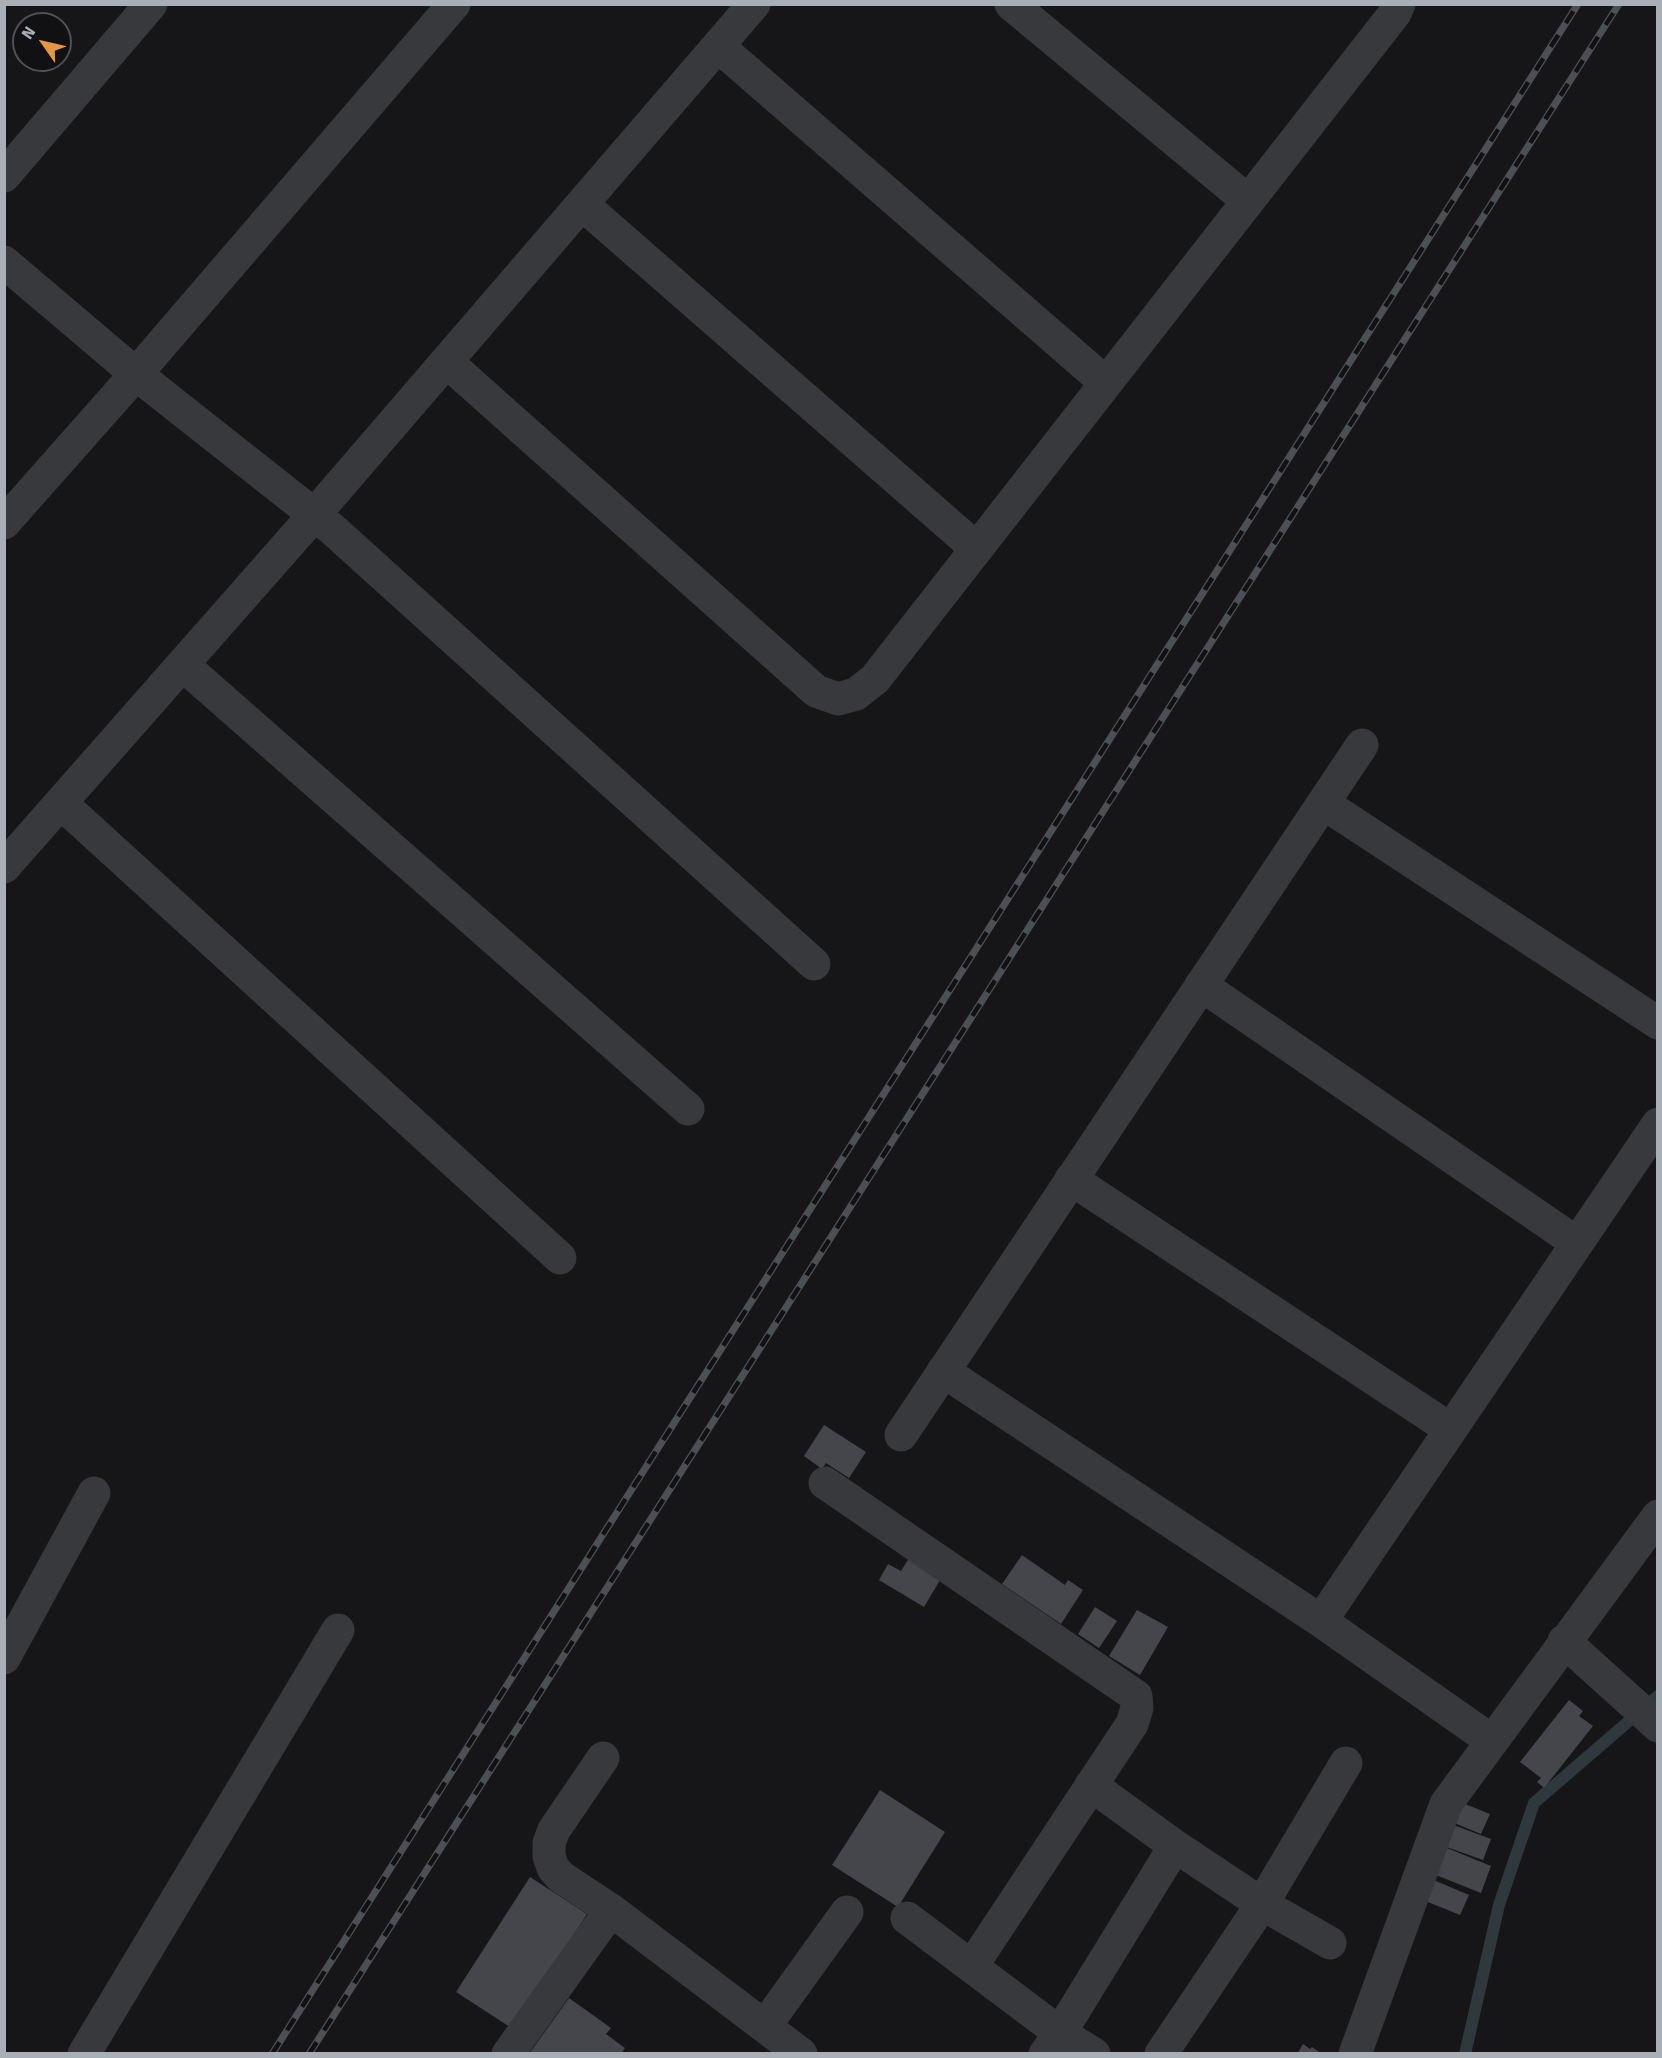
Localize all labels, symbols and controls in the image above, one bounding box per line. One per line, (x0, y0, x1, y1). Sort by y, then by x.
north arrow (12, 12, 72, 72)
text: N (17, 23, 39, 42)

